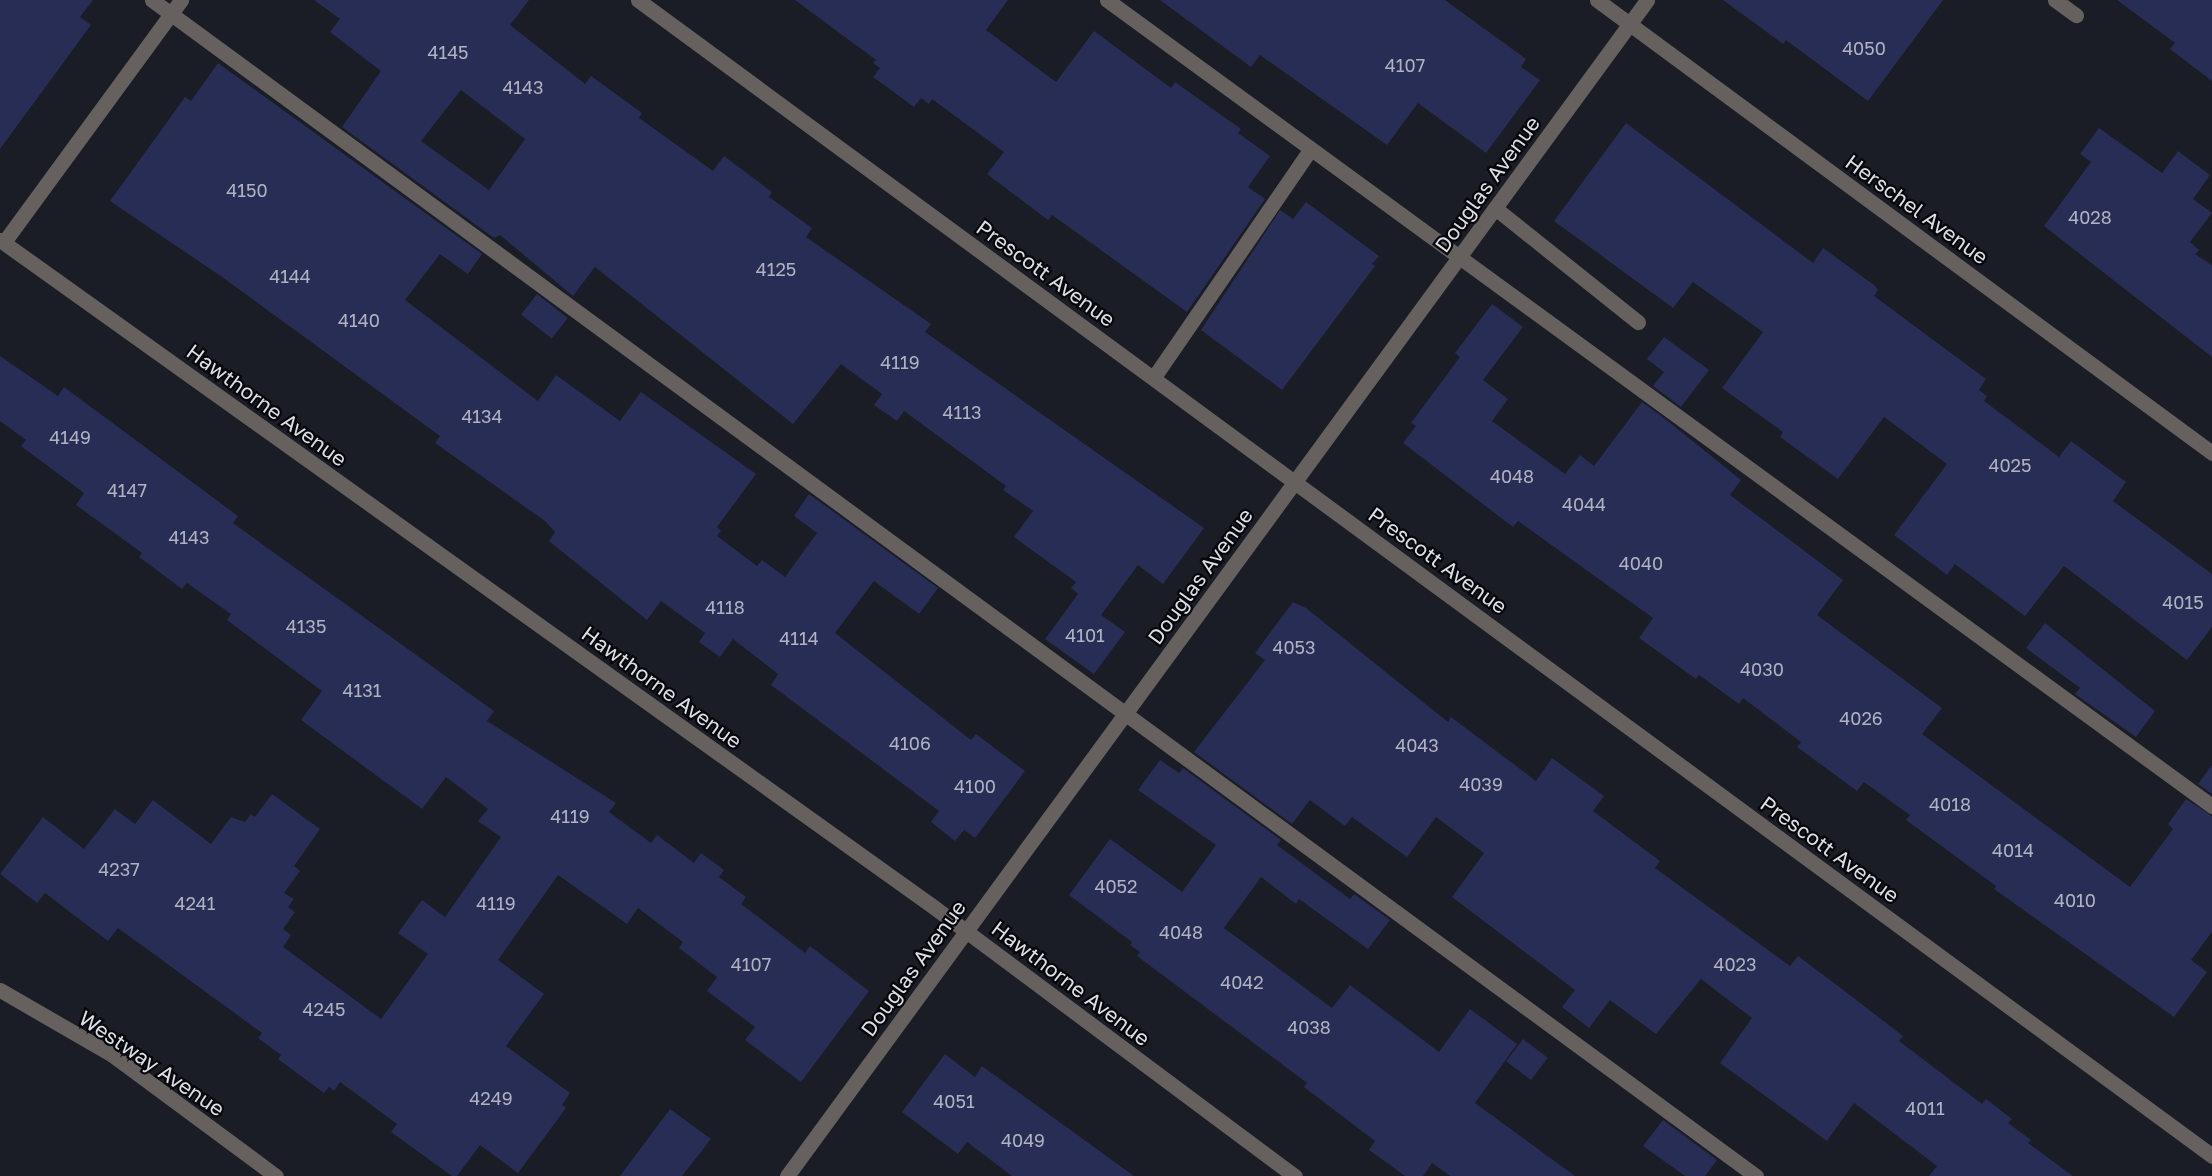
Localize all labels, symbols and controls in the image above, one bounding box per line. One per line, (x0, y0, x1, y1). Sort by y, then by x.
house number: 4050 (1842, 37, 1886, 59)
house number: 4145 (427, 41, 469, 63)
house number: 4107 (1385, 54, 1425, 76)
house number: 4143 (502, 76, 544, 98)
street label: Douglas Avenue (1429, 111, 1545, 257)
street label: Herschel Avenue (1841, 149, 1993, 269)
house number: 4150 (226, 179, 268, 201)
house number: 4028 (2068, 206, 2112, 228)
street label: Prescott Avenue (972, 214, 1120, 332)
house number: 4125 (756, 258, 796, 280)
house number: 4144 (269, 265, 311, 287)
house number: 4140 (338, 309, 380, 331)
street label: Hawthorne Avenue (182, 338, 352, 472)
house number: 4119 (880, 351, 920, 373)
house number: 4113 (943, 401, 981, 423)
house number: 4134 (461, 405, 503, 427)
house number: 4149 (49, 426, 91, 448)
house number: 4025 (1988, 454, 2032, 476)
house number: 4048 (1490, 465, 1534, 487)
house number: 4147 (107, 479, 147, 501)
house number: 4044 (1562, 493, 1606, 515)
street label: Prescott Avenue (1364, 501, 1512, 619)
street label: Douglas Avenue (1142, 503, 1258, 649)
house number: 4143 (168, 526, 210, 548)
house number: 4040 (1619, 552, 1663, 574)
house number: 4015 (2162, 591, 2204, 613)
house number: 4118 (705, 596, 745, 618)
house number: 4135 (286, 615, 326, 637)
street label: Hawthorne Avenue (577, 620, 747, 754)
house number: 4101 (1065, 624, 1105, 646)
house number: 4114 (779, 627, 819, 649)
house number: 4053 (1272, 636, 1316, 658)
house number: 4030 (1740, 658, 1784, 680)
house number: 4131 (343, 679, 381, 701)
house number: 4026 (1839, 707, 1883, 729)
house number: 4106 (889, 732, 931, 754)
house number: 4043 (1395, 734, 1439, 756)
house number: 4039 (1459, 773, 1503, 795)
house number: 4100 (954, 775, 996, 797)
street label: Prescott Avenue (1756, 790, 1904, 908)
house number: 4018 (1929, 793, 1971, 815)
house number: 4119 (550, 805, 590, 827)
house number: 4014 (1992, 839, 2034, 861)
house number: 4237 (98, 858, 140, 880)
house number: 4052 (1094, 875, 1138, 897)
house number: 4010 (2054, 889, 2096, 911)
house number: 4241 (174, 892, 216, 914)
house number: 4119 (476, 892, 516, 914)
street label: Douglas Avenue (855, 895, 971, 1041)
street label: Hawthorne Avenue (987, 915, 1155, 1051)
house number: 4048 (1159, 921, 1203, 943)
house number: 4107 (731, 953, 771, 975)
house number: 4023 (1713, 953, 1757, 975)
house number: 4042 (1220, 971, 1264, 993)
house number: 4245 (303, 998, 345, 1020)
street label: Westway Avenue (74, 1005, 230, 1121)
house number: 4038 (1287, 1016, 1331, 1038)
house number: 4249 (469, 1087, 513, 1109)
house number: 4051 (933, 1090, 975, 1112)
house number: 4011 (1905, 1097, 1945, 1119)
house number: 4049 (1001, 1129, 1045, 1151)

